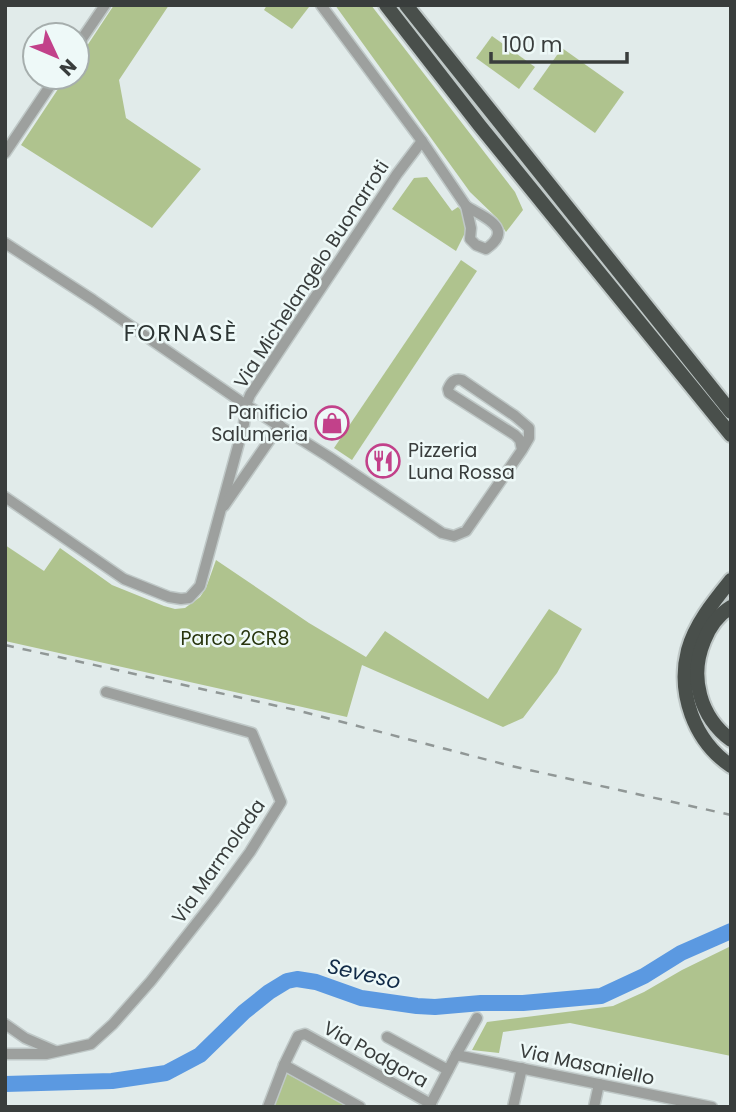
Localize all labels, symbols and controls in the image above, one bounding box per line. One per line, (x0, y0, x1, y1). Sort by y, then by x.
north arrow (21, 21, 91, 91)
scale bar (491, 21, 628, 65)
text: 100 m (502, 30, 562, 59)
text: N (53, 53, 83, 82)
street label: Via Michelangelo Buonarroti (227, 155, 395, 394)
district label: FORNASÈ (124, 317, 238, 349)
place label: Panificio Salumeria (211, 399, 308, 448)
shop icon: Panificio Salumeria (313, 404, 351, 442)
place label: Pizzeria Luna Rossa (408, 437, 515, 486)
restaurant icon: Pizzeria Luna Rossa (364, 442, 402, 480)
park label: Parco 2CR8 (181, 625, 289, 652)
street label: Via Marmolada (165, 793, 272, 929)
water label: Seveso (325, 951, 404, 996)
street label: Via Podgora (318, 1014, 433, 1094)
street label: Via Masaniello (517, 1037, 657, 1092)

